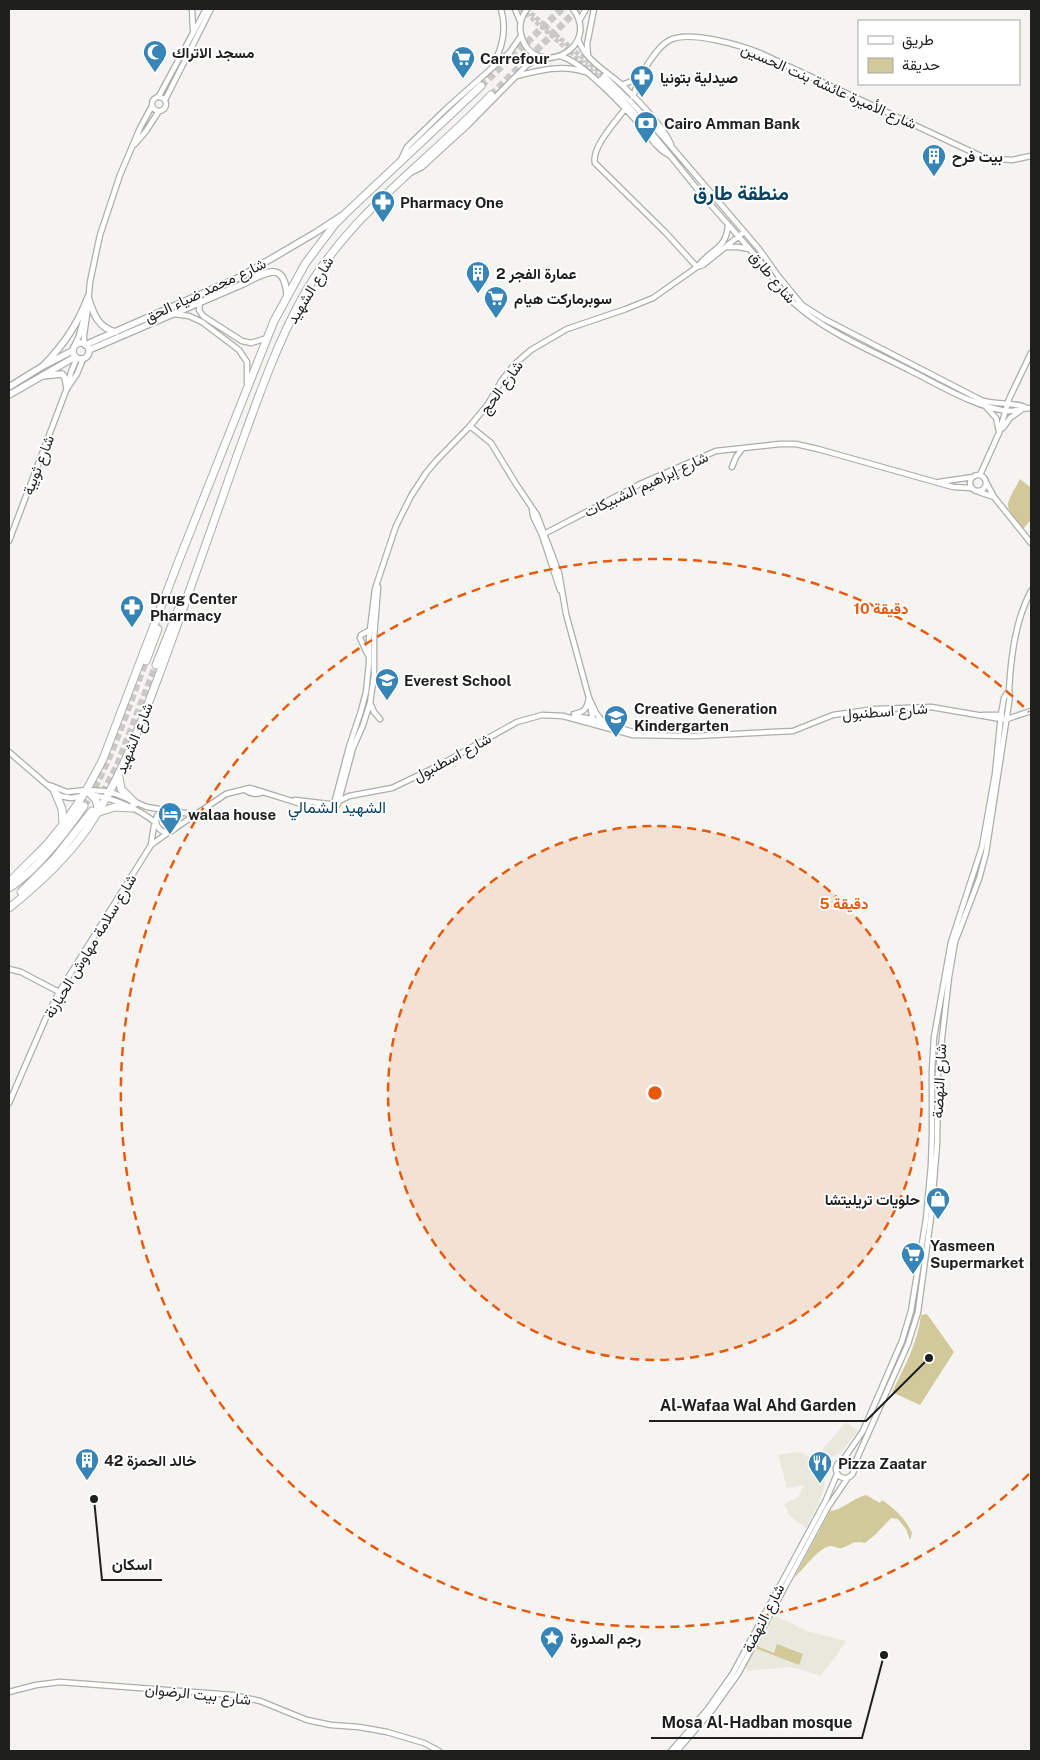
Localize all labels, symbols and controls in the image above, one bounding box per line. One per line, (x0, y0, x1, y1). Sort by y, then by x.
legend (858, 20, 1020, 85)
text: طريق (902, 31, 934, 50)
mosque icon: مسجد الاتراك (142, 39, 168, 73)
street label: شارع الأميرة عائشة بنت الحسين (738, 40, 919, 135)
place label: مسجد الاتراك (172, 44, 254, 62)
supermarket icon: Carrefour (450, 45, 476, 79)
place label: Carrefour (480, 50, 549, 67)
text: حديقة (902, 56, 940, 74)
pharmacy icon: صيدلية بتونيا (629, 64, 655, 98)
place label: صيدلية بتونيا (660, 69, 739, 87)
bank icon: Cairo Amman Bank (633, 110, 659, 144)
place label: Cairo Amman Bank (664, 115, 800, 132)
building icon: بيت فرح (921, 143, 947, 177)
place label: بيت فرح (952, 148, 1003, 167)
district label: منطقة طارق (693, 181, 789, 206)
pharmacy icon: Pharmacy One (370, 189, 396, 223)
place label: Pharmacy One (400, 194, 504, 211)
street label: شارع طارق (744, 248, 800, 308)
street label: شارع الشهيد (283, 253, 339, 328)
street label: شارع محمد ضياء الحق (141, 254, 270, 328)
building icon: عمارة الفجر 2 (465, 260, 491, 294)
place label: عمارة الفجر 2 (496, 265, 577, 283)
supermarket icon: سوبرماركت هيام (483, 285, 509, 319)
place label: سوبرماركت هيام (514, 290, 612, 309)
street label: شارع الحج (476, 357, 529, 419)
street label: شارع ثويبة (19, 433, 60, 498)
street label: شارع إبراهيم الشبيكات (581, 448, 712, 523)
place label: Drug Center Pharmacy (150, 590, 238, 624)
pharmacy icon: Drug Center Pharmacy (119, 594, 145, 628)
text: 10 دقيقة (854, 600, 908, 618)
school or university icon: Everest School (374, 667, 400, 701)
place label: Everest School (404, 672, 511, 689)
street label: شارع الشهيد (112, 700, 159, 777)
place label: Creative Generation Kindergarten (634, 700, 777, 734)
street label: شارع اسطنبول (842, 700, 929, 725)
school or university icon: Creative Generation Kindergarten (603, 704, 629, 738)
street label: شارع اسطنبول (410, 729, 495, 787)
district label: الشهيد الشمالي (288, 798, 386, 821)
hotel icon: walaa house (157, 801, 183, 835)
place label: walaa house (188, 806, 276, 823)
street label: شارع سلامة مهاوش الحبارنة (40, 871, 142, 1023)
text: 5 دقيقة (820, 895, 868, 913)
street label: شارع النهضة (929, 1043, 952, 1119)
centre of rings (646, 1084, 664, 1102)
shop icon: حلويات تريليتشا (925, 1186, 951, 1220)
place label: حلويات تريليتشا (825, 1191, 920, 1209)
place label: Yasmeen Supermarket (930, 1237, 1024, 1271)
supermarket icon: Yasmeen Supermarket (900, 1241, 926, 1275)
callout: Al-Wafaa Wal Ahd Garden (649, 1390, 866, 1421)
text: Al-Wafaa Wal Ahd Garden (660, 1396, 856, 1415)
building icon: خالد الحمزة 42 (74, 1447, 100, 1481)
restaurant icon: Pizza Zaatar (807, 1450, 833, 1484)
place label: خالد الحمزة 42 (104, 1452, 196, 1470)
place label: Pizza Zaatar (838, 1455, 927, 1472)
callout: اسكان (102, 1549, 162, 1580)
text: اسكان (112, 1555, 152, 1574)
street label: شارع النهضة (738, 1581, 790, 1657)
place icon: رجم المدورة (539, 1625, 565, 1659)
place label: رجم المدورة (570, 1630, 641, 1649)
street label: شارع بيت الرضوان (144, 1680, 252, 1711)
callout: Mosa Al-Hadban mosque (651, 1707, 862, 1738)
text: Mosa Al-Hadban mosque (661, 1713, 853, 1732)

